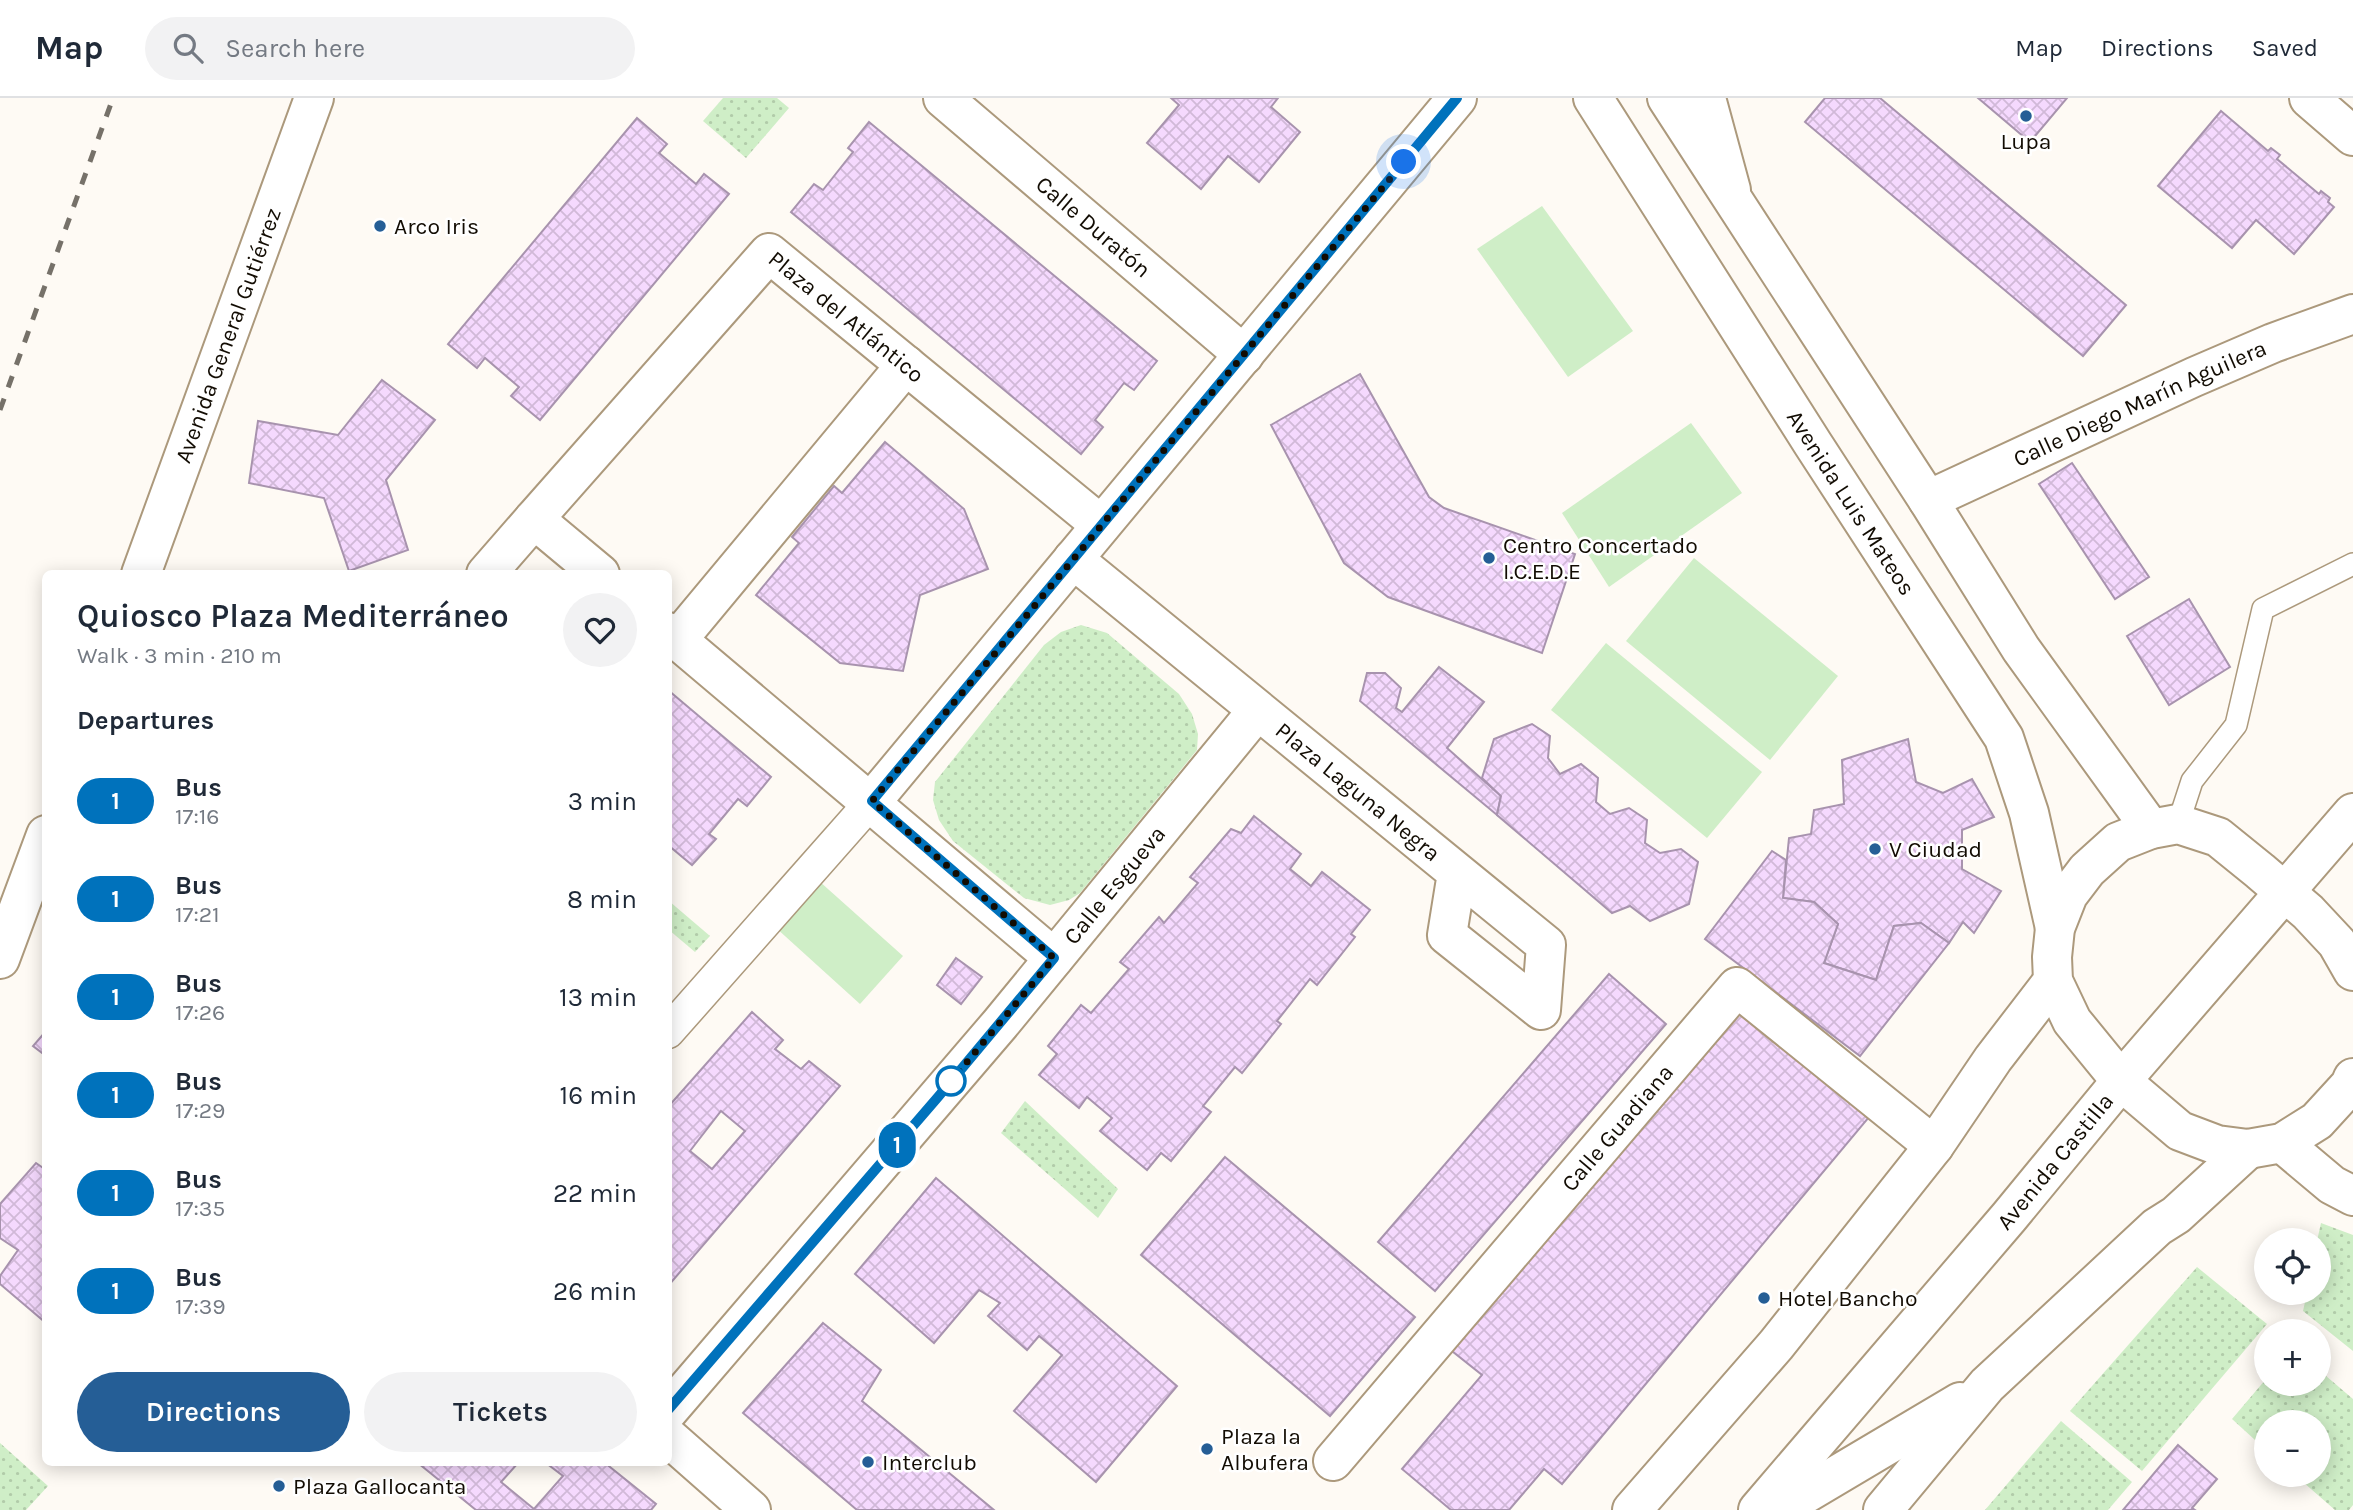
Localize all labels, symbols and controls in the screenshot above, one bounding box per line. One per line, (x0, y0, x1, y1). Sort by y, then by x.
search box (145, 17, 635, 80)
text: Map (35, 29, 103, 67)
icon: search (169, 29, 207, 67)
text: Search here (225, 33, 365, 64)
text: Map (2015, 34, 2063, 62)
text: Directions (2101, 34, 2214, 62)
text: Saved (2252, 34, 2318, 62)
marker: Lupa (2018, 108, 2034, 124)
place label: Lupa (2001, 128, 2051, 155)
your location (1386, 144, 1421, 179)
street label: Calle Duratón (1031, 170, 1156, 283)
street label: Avenida General Gutiérrez (169, 204, 286, 466)
place label: Arco Iris (394, 213, 479, 240)
marker: Arco Iris (372, 218, 388, 234)
street label: Plaza del Atlántico (763, 245, 930, 388)
street label: Calle Diego Marín Aguilera (2009, 334, 2270, 472)
street label: Avenida Luis Mateos (1781, 405, 1921, 600)
place label: Centro Concertado I.C.E.D.E (1503, 532, 1698, 585)
marker: Centro Concertado I.C.E.D.E (1481, 550, 1497, 566)
button: heart (563, 593, 637, 667)
text: Quiosco Plaza Mediterráneo (77, 597, 509, 635)
text: Walk · 3 min · 210 m (77, 642, 282, 669)
text: Departures (77, 705, 214, 736)
street label: Plaza Laguna Negra (1270, 716, 1446, 867)
text: Bus (175, 772, 222, 803)
text: 3 min (568, 786, 637, 817)
text: 1 (111, 787, 120, 815)
text: 17:16 (175, 803, 219, 830)
street label: Calle Esgueva (1058, 820, 1171, 949)
place label: V Ciudad (1889, 836, 1982, 863)
marker: V Ciudad (1867, 841, 1883, 857)
text: Bus (175, 870, 222, 901)
text: 8 min (567, 884, 637, 915)
text: 1 (111, 885, 120, 913)
text: 17:21 (175, 901, 220, 928)
text: Bus (175, 968, 222, 999)
text: 13 min (559, 982, 637, 1013)
text: 1 (111, 983, 120, 1011)
text: 17:26 (175, 999, 225, 1026)
street label: Calle Guadiana (1556, 1059, 1679, 1197)
text: Bus (175, 1066, 222, 1097)
unlabelled marker (936, 1066, 966, 1096)
text: 16 min (560, 1080, 637, 1111)
text: 1 (111, 1081, 120, 1109)
street label: Avenida Castilla (1991, 1088, 2119, 1235)
text: 17:29 (175, 1097, 225, 1124)
line badge: 1 (874, 1122, 920, 1168)
text: 1 (893, 1131, 901, 1159)
text: Bus (175, 1164, 222, 1195)
text: 22 min (553, 1178, 637, 1209)
text: 1 (111, 1179, 120, 1207)
text: 17:35 (175, 1195, 225, 1222)
map controls (2254, 1228, 2331, 1487)
button: locate (2254, 1228, 2331, 1305)
text: Bus (175, 1262, 222, 1293)
text: 26 min (553, 1276, 637, 1307)
text: 1 (111, 1277, 120, 1305)
place label: Hotel Bancho (1778, 1285, 1917, 1312)
marker: Hotel Bancho (1756, 1290, 1772, 1306)
text: 17:39 (175, 1293, 226, 1320)
button: + (2254, 1319, 2331, 1396)
button: Directions (77, 1372, 350, 1452)
button: Tickets (364, 1372, 637, 1452)
button: − (2254, 1410, 2331, 1487)
place label: Plaza la Albufera (1221, 1423, 1309, 1476)
marker: Plaza la Albufera (1199, 1441, 1215, 1457)
place label: Interclub (882, 1449, 977, 1476)
marker: Interclub (860, 1454, 876, 1470)
place label: Plaza Gallocanta (293, 1473, 467, 1500)
marker: Plaza Gallocanta (271, 1478, 287, 1494)

